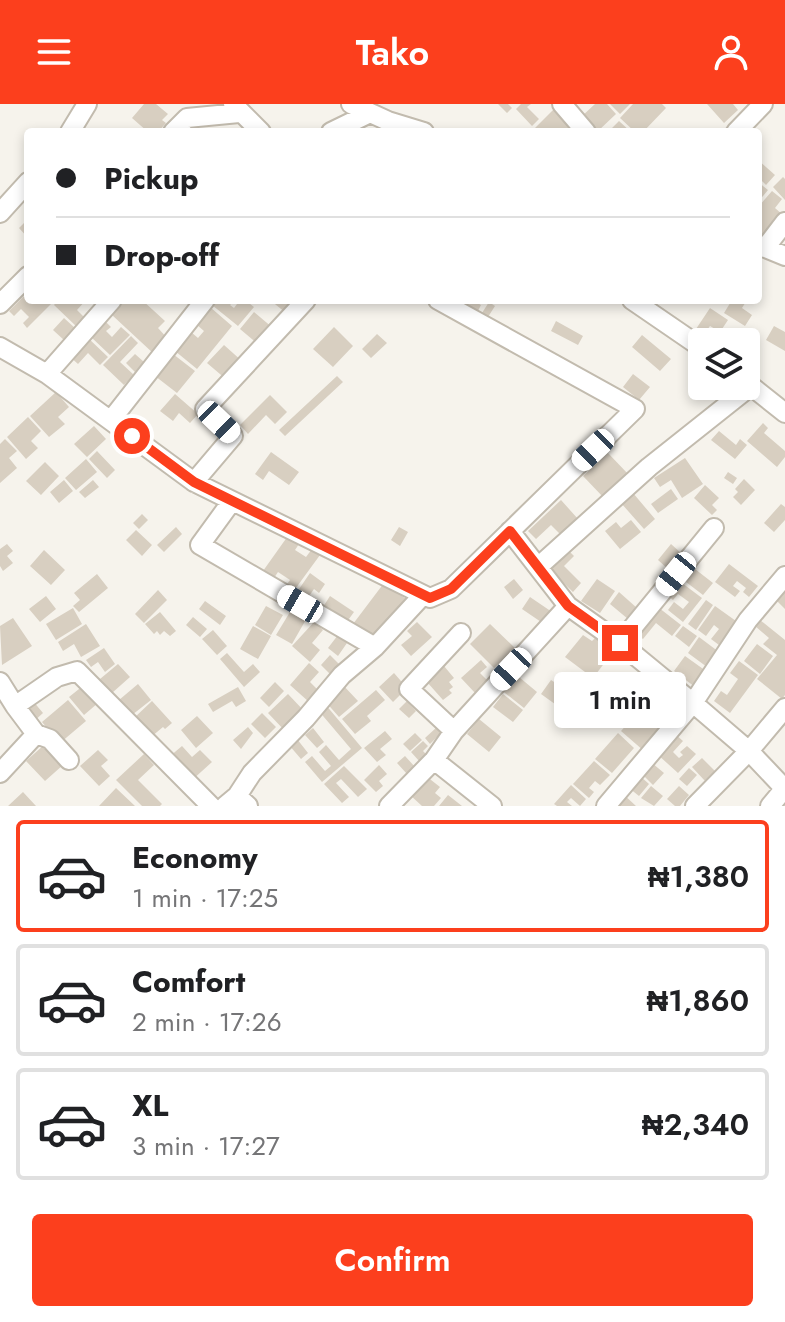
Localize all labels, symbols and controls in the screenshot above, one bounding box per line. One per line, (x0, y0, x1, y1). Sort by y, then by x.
text: Tako (356, 26, 429, 78)
icon: menu (32, 30, 76, 74)
icon: person (709, 30, 753, 74)
text: Pickup (104, 157, 199, 200)
text: Drop-off (104, 234, 219, 277)
map controls (688, 328, 760, 400)
button: layers (688, 328, 760, 400)
car (193, 397, 245, 447)
route start (114, 418, 150, 454)
car (567, 425, 619, 475)
car (652, 548, 700, 600)
car (273, 582, 327, 626)
route end (602, 625, 638, 661)
car (486, 643, 536, 695)
callout: 1 min (554, 671, 686, 727)
text: 1 min (588, 681, 652, 719)
text: Economy (132, 836, 258, 879)
icon: car (36, 840, 108, 912)
text: ₦1,380 (648, 855, 749, 898)
text: 1 min · 17:25 (132, 879, 278, 917)
text: Comfort (132, 960, 245, 1003)
icon: car (36, 964, 108, 1036)
text: ₦1,860 (646, 979, 749, 1022)
text: 2 min · 17:26 (132, 1003, 282, 1041)
text: XL (132, 1084, 168, 1127)
icon: car (36, 1088, 108, 1160)
text: ₦2,340 (642, 1103, 749, 1146)
text: 3 min · 17:27 (132, 1127, 280, 1165)
button: Confirm (32, 1214, 753, 1306)

